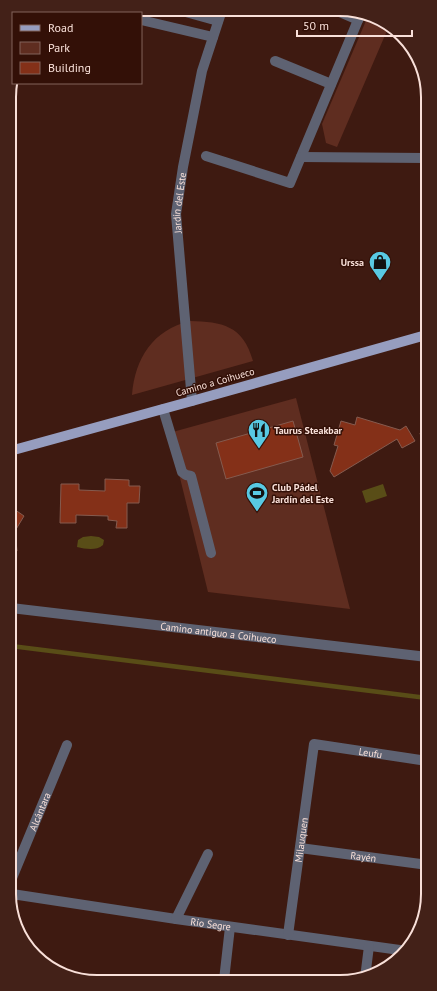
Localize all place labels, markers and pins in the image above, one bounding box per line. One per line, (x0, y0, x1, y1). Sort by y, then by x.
shop icon: Urssa (367, 249, 393, 282)
place label: Urssa (341, 256, 364, 269)
restaurant icon: Taurus Steakbar (246, 417, 272, 450)
place label: Taurus Steakbar (274, 424, 343, 437)
sports icon: Club Pádel Jardín del Este (244, 480, 270, 513)
place label: Club Pádel Jardín del Este (271, 481, 334, 506)

